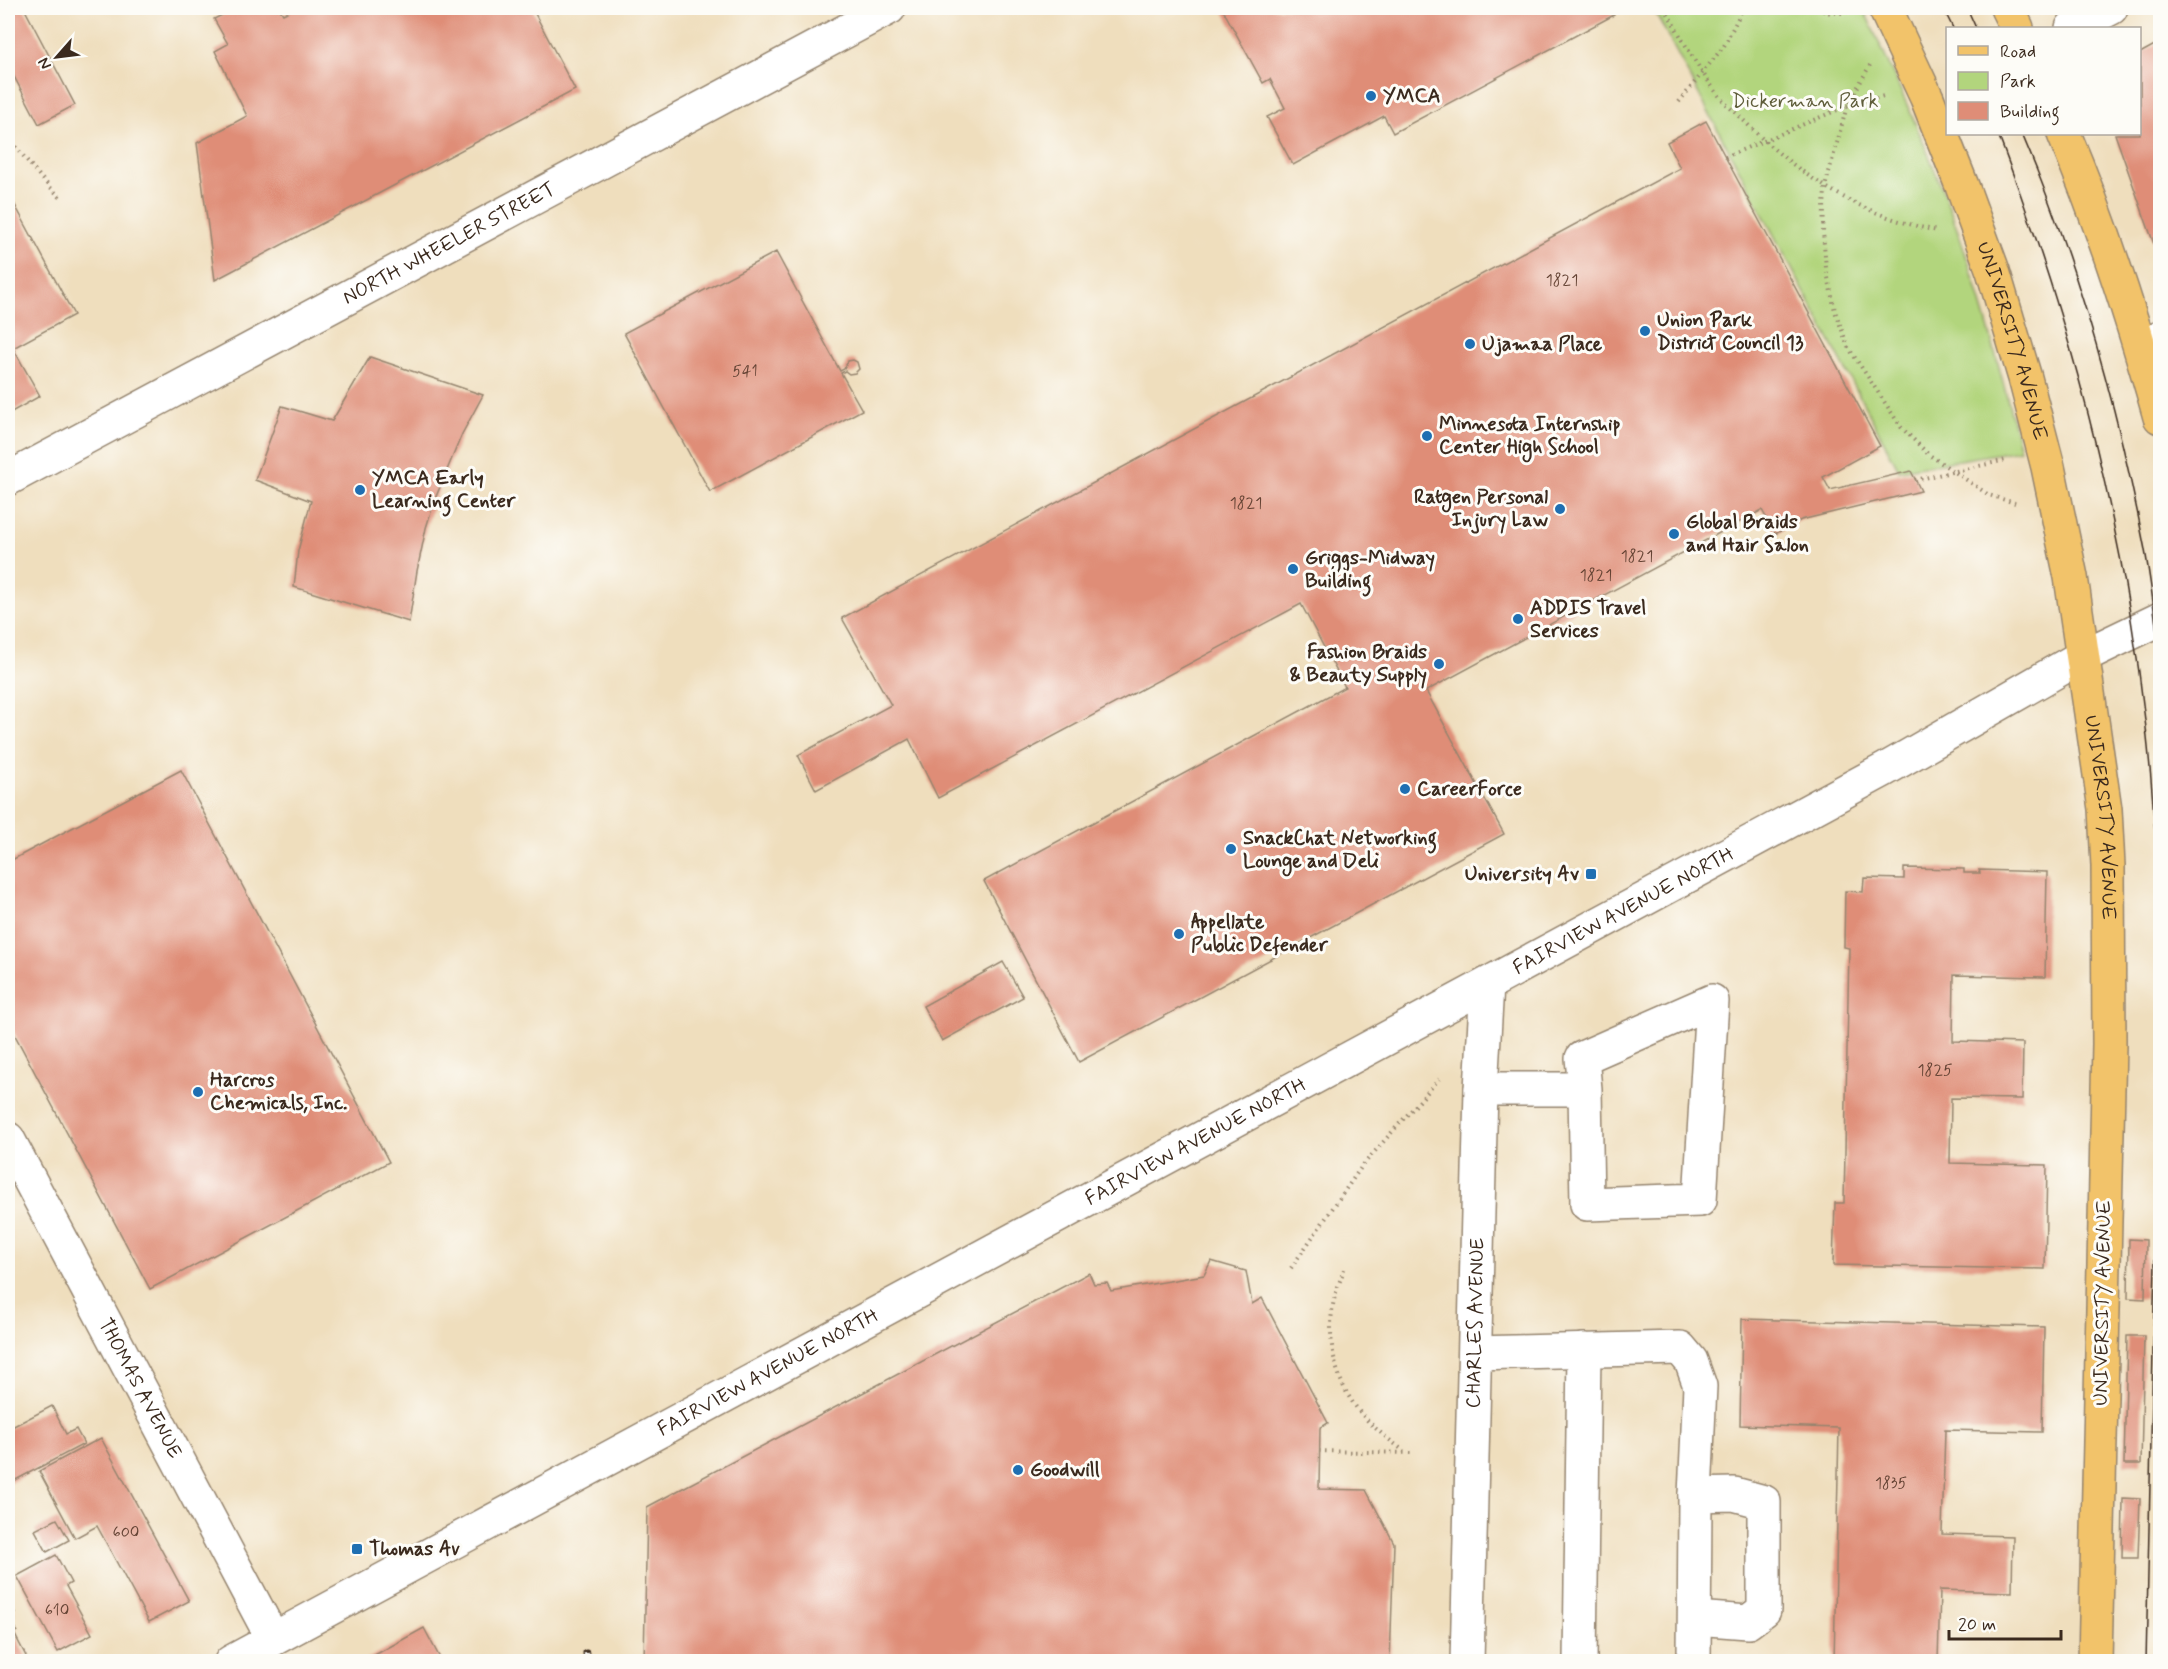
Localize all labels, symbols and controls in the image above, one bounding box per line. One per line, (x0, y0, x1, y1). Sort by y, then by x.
north arrow (27, 27, 87, 87)
legend (1946, 27, 2141, 135)
text: Road (2000, 40, 2036, 64)
text: N (33, 54, 57, 73)
text: Park (2000, 70, 2036, 94)
place label: YMCA (1383, 83, 1441, 110)
park label: Dickerman Park (1732, 88, 1878, 115)
marker: YMCA (1364, 89, 1378, 103)
text: Building (2000, 100, 2060, 126)
street label: NORTH WHEELER STREET (338, 175, 560, 311)
street label: UNIVERSITY AVENUE (1970, 238, 2054, 443)
house number: 1821 (1546, 270, 1578, 291)
place label: Union Park District Council 13 (1657, 307, 1804, 357)
marker: Union Park District Council 13 (1638, 324, 1652, 338)
place label: Ujamaa Place (1482, 331, 1603, 358)
marker: Ujamaa Place (1463, 337, 1477, 351)
house number: 541 (732, 361, 758, 382)
place label: Minnesota Internship Center High School (1439, 411, 1621, 463)
marker: Minnesota Internship Center High School (1420, 429, 1434, 443)
place label: YMCA Early Learning Center (372, 465, 516, 517)
marker: YMCA Early Learning Center (353, 483, 367, 497)
place label: Ratgen Personal Injury Law (1414, 484, 1548, 534)
house number: 1821 (1230, 493, 1262, 514)
marker: Ratgen Personal Injury Law (1553, 502, 1567, 516)
place label: Global Braids and Hair Salon (1686, 509, 1809, 559)
marker: Global Braids and Hair Salon (1667, 527, 1681, 541)
place label: Griggs-Midway Building (1305, 545, 1435, 597)
house number: 1821 (1621, 546, 1653, 567)
marker: Griggs-Midway Building (1286, 562, 1300, 576)
house number: 1821 (1580, 565, 1612, 586)
place label: ADDIS Travel Services (1530, 595, 1646, 645)
marker: ADDIS Travel Services (1511, 612, 1525, 626)
place label: Fashion Braids & Beauty Supply (1289, 639, 1427, 689)
marker: Fashion Braids & Beauty Supply (1432, 657, 1446, 671)
street label: UNIVERSITY AVENUE (2078, 713, 2122, 920)
place label: CareerForce (1417, 776, 1522, 803)
marker: CareerForce (1398, 782, 1412, 796)
place label: SnackChat Networking Lounge and Deli (1243, 825, 1437, 877)
street label: FAIRVIEW AVENUE NORTH (1508, 840, 1738, 981)
marker: SnackChat Networking Lounge and Deli (1224, 842, 1238, 856)
place label: University Av (1465, 861, 1580, 888)
marker: University Av (1584, 867, 1598, 881)
place label: Appellate Public Defender (1191, 909, 1329, 959)
marker: Appellate Public Defender (1172, 927, 1186, 941)
house number: 1825 (1917, 1060, 1953, 1081)
place label: Harcros Chemicals, Inc. (210, 1067, 347, 1117)
street label: FAIRVIEW AVENUE NORTH (1080, 1071, 1311, 1212)
marker: Harcros Chemicals, Inc. (191, 1085, 205, 1099)
street label: UNIVERSITY AVENUE (2088, 1200, 2118, 1406)
street label: CHARLES AVENUE (1460, 1237, 1491, 1409)
street label: FAIRVIEW AVENUE NORTH (653, 1302, 883, 1443)
street label: THOMAS AVENUE (92, 1313, 188, 1463)
place label: Goodwill (1030, 1457, 1100, 1484)
marker: Goodwill (1011, 1463, 1025, 1477)
house number: 1835 (1875, 1473, 1907, 1494)
house number: 600 (113, 1522, 139, 1543)
place label: Thomas Av (369, 1536, 460, 1563)
marker: Thomas Av (350, 1542, 364, 1556)
house number: 610 (45, 1600, 69, 1621)
scale bar (1949, 1603, 2062, 1641)
text: 20 m (1958, 1613, 1996, 1637)

